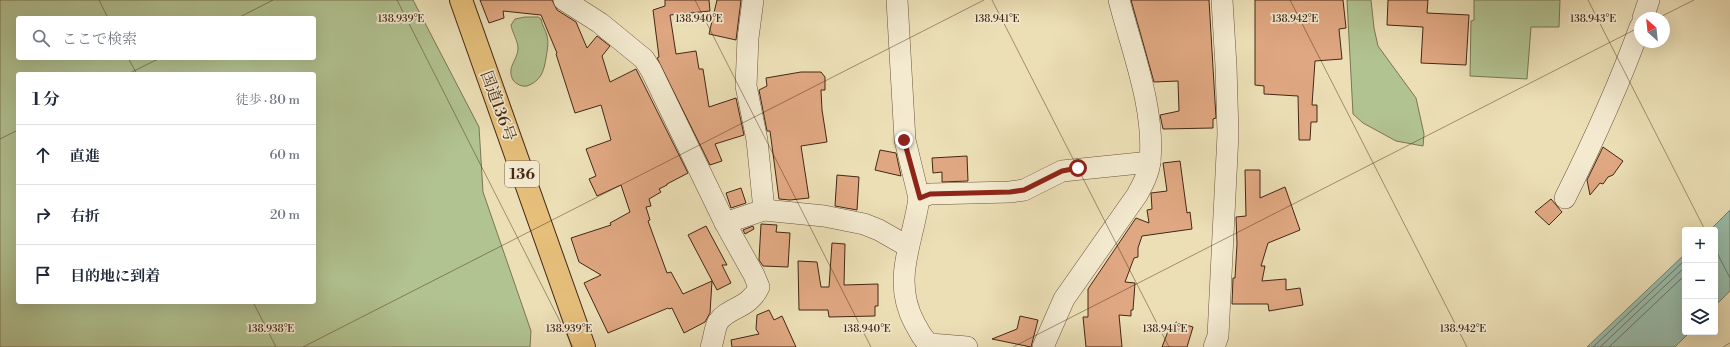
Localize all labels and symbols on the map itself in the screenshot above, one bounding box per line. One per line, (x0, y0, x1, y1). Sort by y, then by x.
north arrow (1634, 12, 1670, 48)
text: 138.939°E (378, 13, 424, 25)
text: 138.940°E (675, 13, 723, 25)
text: 138.941°E (974, 13, 1020, 25)
text: 138.942°E (1272, 13, 1318, 25)
text: 138.943°E (1570, 13, 1616, 25)
street label: 国道136号 (476, 68, 520, 144)
route end (895, 131, 913, 149)
route start (1069, 159, 1087, 177)
road number: 136 (505, 161, 539, 187)
text: 138.938°E (248, 323, 294, 335)
text: 138.939°E (546, 323, 592, 335)
text: 138.940°E (843, 323, 891, 335)
text: 138.941°E (1142, 323, 1188, 335)
text: 138.942°E (1440, 323, 1486, 335)

